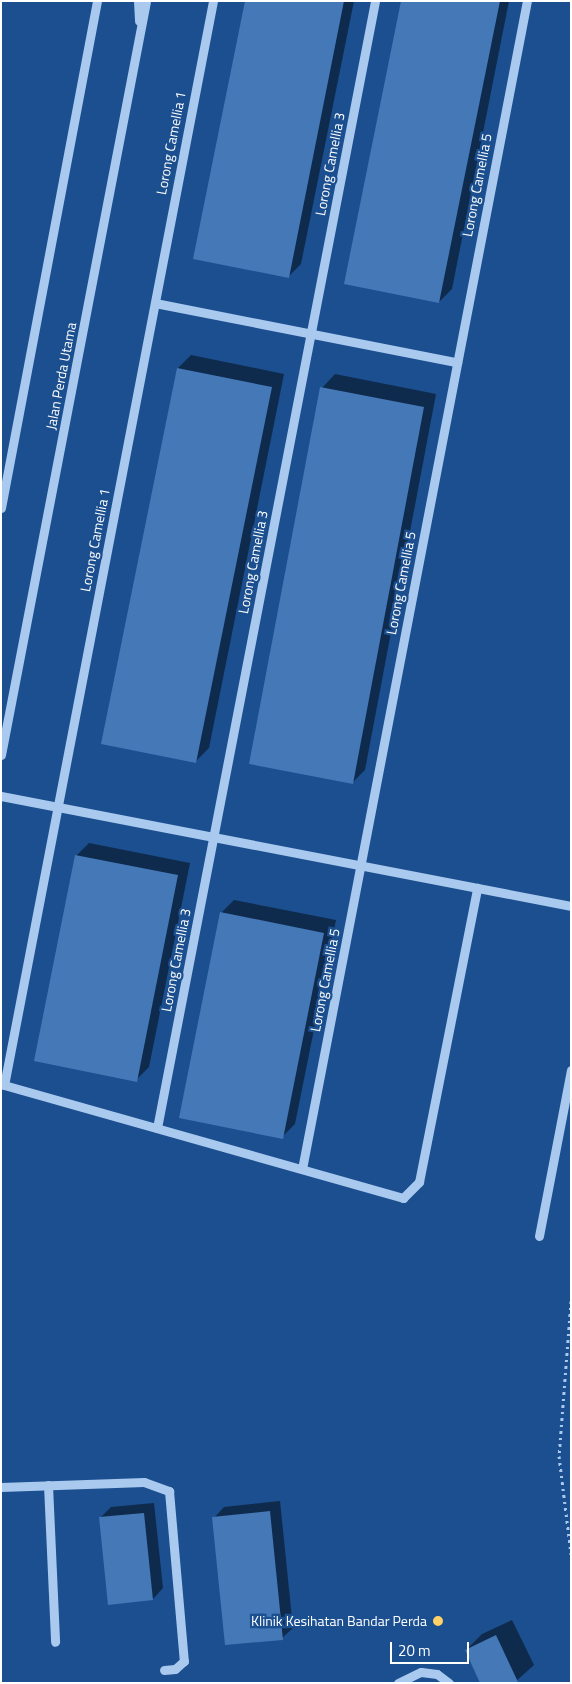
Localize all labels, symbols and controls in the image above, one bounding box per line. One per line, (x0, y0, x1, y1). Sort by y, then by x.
street label: Lorong Camellia 1 (153, 90, 189, 196)
street label: Lorong Camellia 3 (312, 111, 348, 217)
street label: Lorong Camellia 5 (459, 132, 495, 238)
street label: Jalan Perda Utama (42, 321, 80, 431)
street label: Lorong Camellia 1 (77, 487, 113, 593)
street label: Lorong Camellia 3 (235, 509, 271, 615)
street label: Lorong Camellia 5 (383, 530, 419, 636)
street label: Lorong Camellia 3 (158, 907, 194, 1013)
street label: Lorong Camellia 5 (307, 927, 343, 1033)
place label: Klinik Kesihatan Bandar Perda (251, 1613, 427, 1629)
marker: Klinik Kesihatan Bandar Perda (431, 1614, 445, 1628)
scale bar (392, 1632, 471, 1664)
text: 20 m (398, 1639, 431, 1662)

